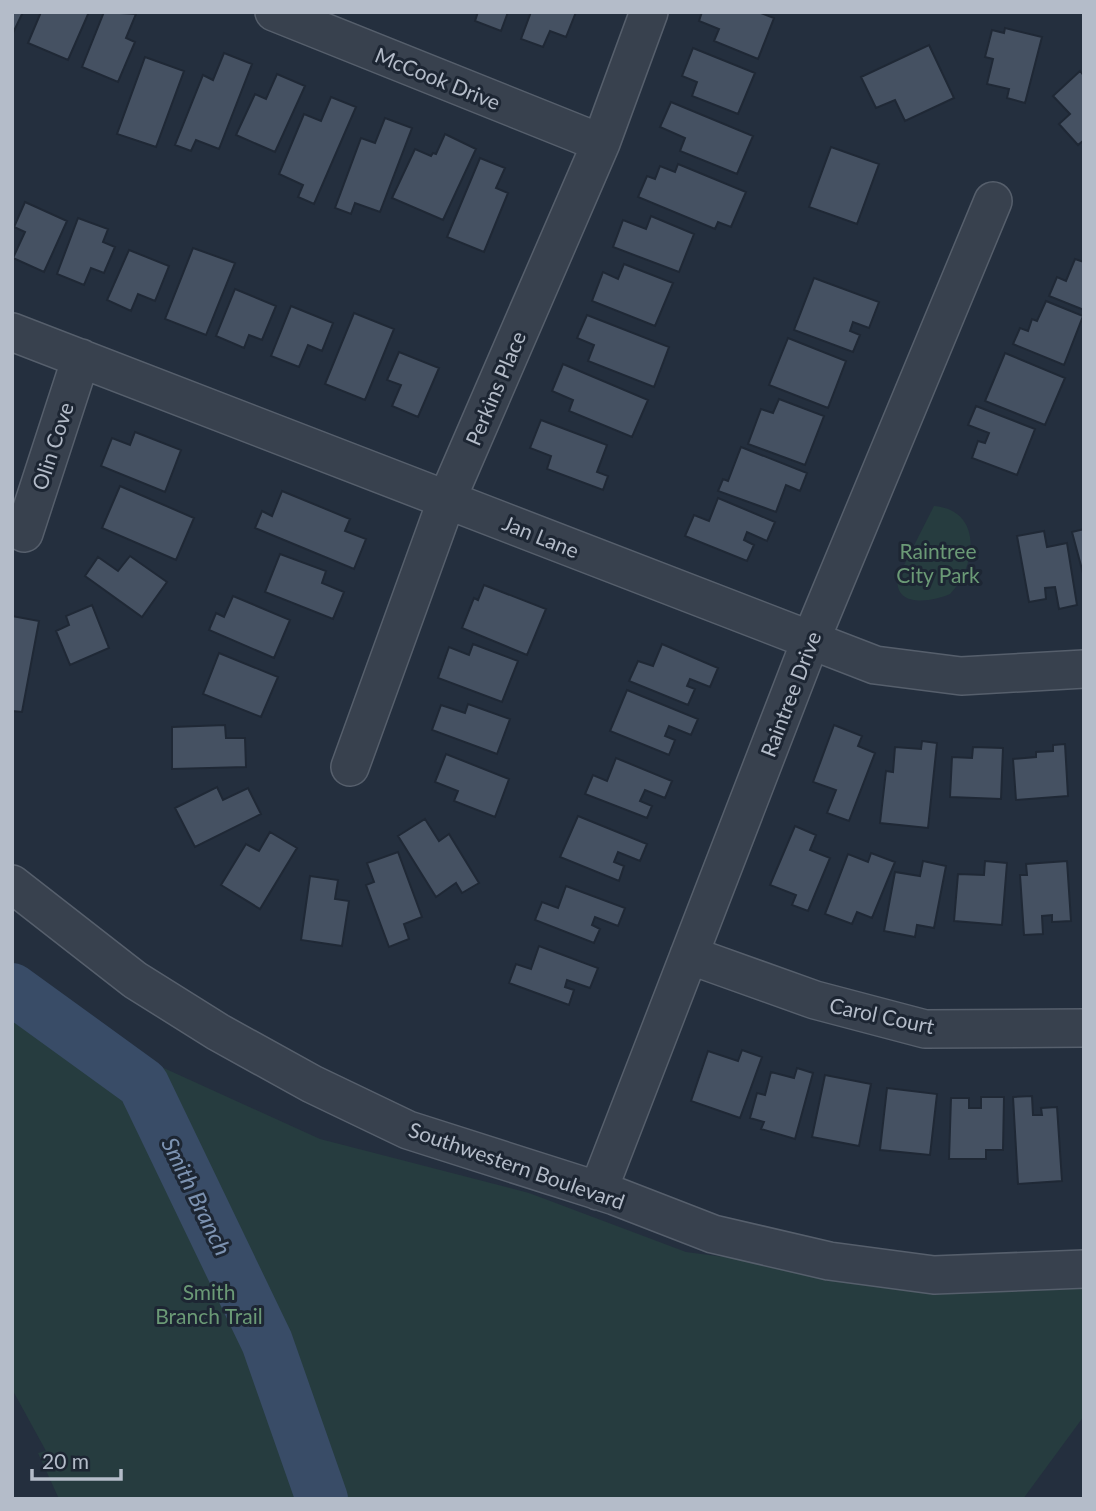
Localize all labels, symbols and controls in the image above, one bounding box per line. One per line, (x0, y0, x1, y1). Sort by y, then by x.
street label: McCook Drive (372, 42, 504, 114)
street label: Perkins Place (460, 327, 530, 449)
street label: Olin Cove (26, 399, 78, 493)
street label: Jan Lane (499, 509, 583, 563)
park label: Raintree City Park (896, 538, 980, 587)
street label: Raintree Drive (755, 628, 825, 760)
street label: Carol Court (827, 992, 937, 1038)
street label: Southwestern Boulevard (406, 1116, 628, 1214)
water label: Smith Branch (156, 1132, 238, 1260)
park label: Smith Branch Trail (155, 1279, 263, 1328)
scale bar (32, 1438, 121, 1482)
text: 20 m (42, 1448, 89, 1473)

